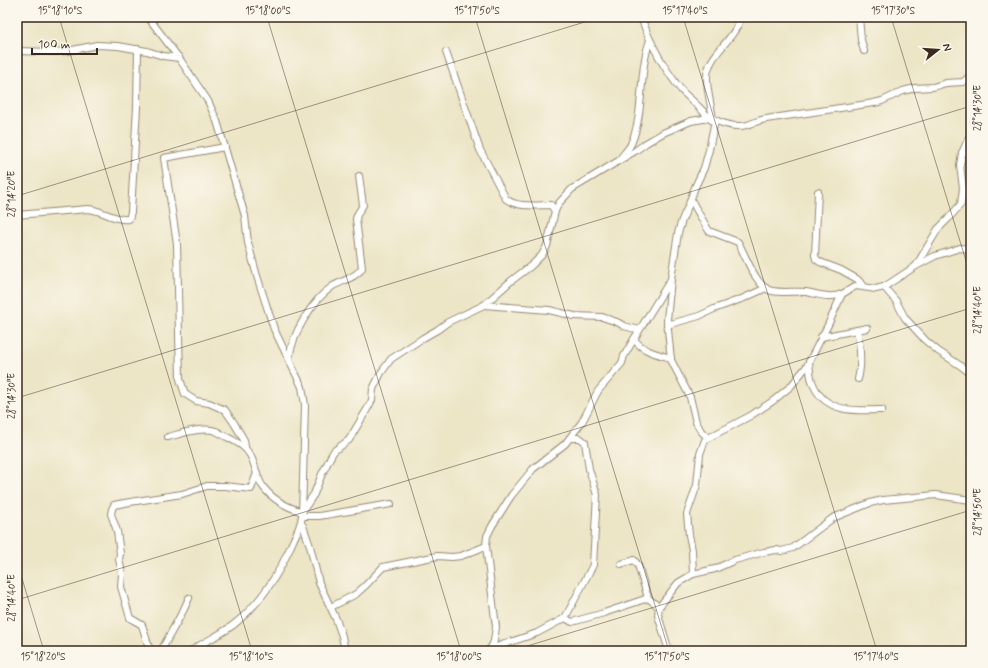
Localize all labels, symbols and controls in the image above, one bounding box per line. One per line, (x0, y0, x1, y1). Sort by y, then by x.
text: 15°18'10"S (38, 4, 83, 18)
text: 15°18'00"S (245, 4, 291, 18)
text: 15°17'50"S (454, 4, 500, 18)
text: 15°17'40"S (662, 4, 708, 18)
text: 15°17'30"S (871, 4, 916, 18)
scale bar (32, 30, 97, 56)
north arrow (918, 30, 958, 70)
text: 100 m (38, 37, 70, 53)
text: N (939, 42, 954, 53)
text: 28°14'30"E (971, 85, 985, 131)
text: 28°14'20"E (5, 171, 19, 217)
text: 28°14'40"E (971, 286, 985, 334)
text: 28°14'30"E (5, 373, 19, 419)
text: 28°14'50"E (971, 488, 985, 536)
text: 28°14'40"E (5, 574, 19, 622)
text: 15°18'20"S (20, 650, 66, 664)
text: 15°18'10"S (229, 650, 274, 664)
text: 15°18'00"S (436, 650, 482, 664)
text: 15°17'50"S (644, 650, 690, 664)
text: 15°17'40"S (853, 650, 899, 664)

